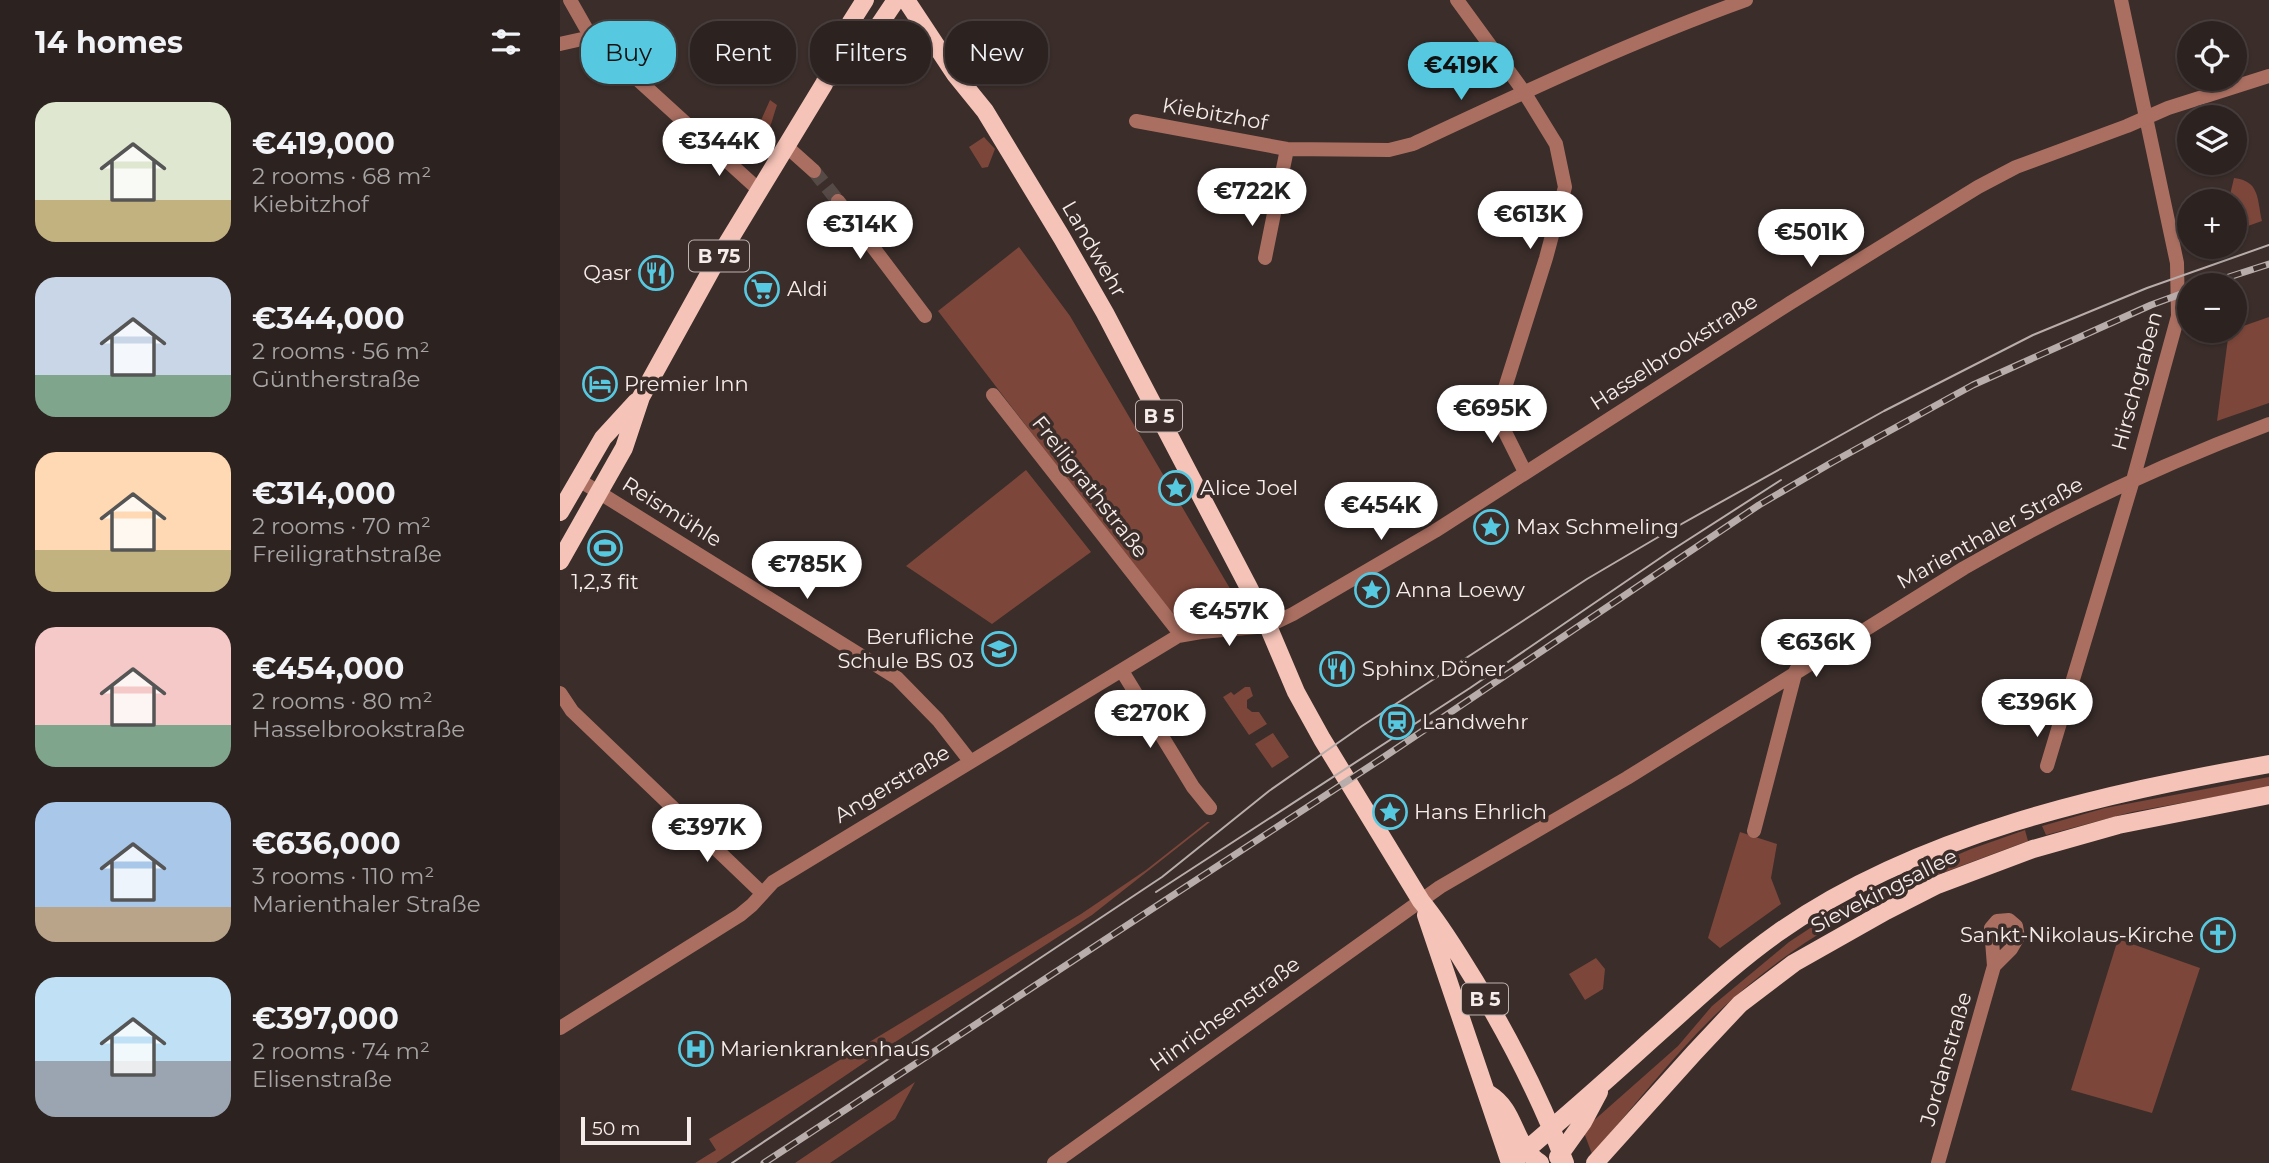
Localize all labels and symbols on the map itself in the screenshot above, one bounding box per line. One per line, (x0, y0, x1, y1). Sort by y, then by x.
pin: €419K (1412, 42, 1510, 102)
street label: Kiebitzhof (1160, 92, 1271, 135)
pin: €344K (670, 118, 768, 178)
pin: €722K (1203, 168, 1301, 228)
pin: €613K (1481, 191, 1579, 251)
street label: Landwehr (1057, 196, 1132, 301)
pin: €314K (811, 202, 909, 261)
pin: €501K (1762, 210, 1860, 269)
road number: B 75 (689, 240, 749, 272)
restaurant icon: Qasr (637, 254, 675, 292)
place label: Qasr (583, 260, 632, 285)
supermarket icon: Aldi (743, 270, 781, 308)
place label: Aldi (787, 276, 828, 301)
street label: Hasselbrookstraße (1585, 288, 1762, 415)
street label: Hirschgraben (2106, 309, 2167, 453)
hotel icon: Premier Inn (581, 365, 619, 403)
place label: Premier Inn (624, 371, 749, 396)
pin: €695K (1443, 386, 1541, 445)
road number: B 5 (1136, 400, 1182, 432)
street label: Freiligrathstraße (1027, 411, 1154, 563)
place icon: Alice Joel (1157, 469, 1195, 507)
street label: Reismühle (618, 471, 727, 552)
street label: Marienthaler Straße (1892, 471, 2087, 594)
place label: Alice Joel (1200, 475, 1298, 500)
pin: €454K (1332, 482, 1430, 542)
place icon: Max Schmeling (1472, 508, 1510, 546)
place label: Max Schmeling (1516, 514, 1679, 539)
sports icon: 1,2,3 fit (586, 529, 624, 567)
pin: €785K (758, 542, 856, 601)
place label: 1,2,3 fit (571, 569, 639, 594)
place icon: Anna Loewy (1353, 571, 1391, 609)
place label: Anna Loewy (1396, 577, 1526, 602)
pin: €457K (1180, 588, 1278, 648)
pin: €636K (1767, 620, 1865, 679)
place label: Berufliche Schule BS 03 (837, 624, 974, 673)
school or university icon: Berufliche Schule BS 03 (980, 630, 1018, 668)
restaurant icon: Sphinx Döner (1318, 650, 1356, 688)
place label: Sphinx Döner (1362, 656, 1506, 681)
pin: €396K (1988, 680, 2086, 739)
pin: €270K (1101, 690, 1199, 750)
station icon: Landwehr (1378, 703, 1416, 741)
place label: Landwehr (1422, 709, 1529, 734)
street label: Angerstraße (830, 739, 954, 828)
place icon: Hans Ehrlich (1371, 793, 1409, 831)
place label: Hans Ehrlich (1414, 799, 1547, 824)
pin: €397K (658, 804, 756, 864)
street label: Sievekingsallee (1806, 843, 1961, 938)
church icon: Sankt-Nikolaus-Kirche (2199, 916, 2237, 954)
place label: Sankt-Nikolaus-Kirche (1960, 922, 2194, 947)
street label: Hinrichsenstraße (1145, 951, 1305, 1076)
road number: B 5 (1462, 984, 1508, 1015)
street label: Jordanstraße (1914, 989, 1977, 1130)
hospital icon: Marienkrankenhaus (677, 1030, 715, 1068)
place label: Marienkrankenhaus (720, 1036, 930, 1061)
scale bar (581, 1114, 691, 1146)

